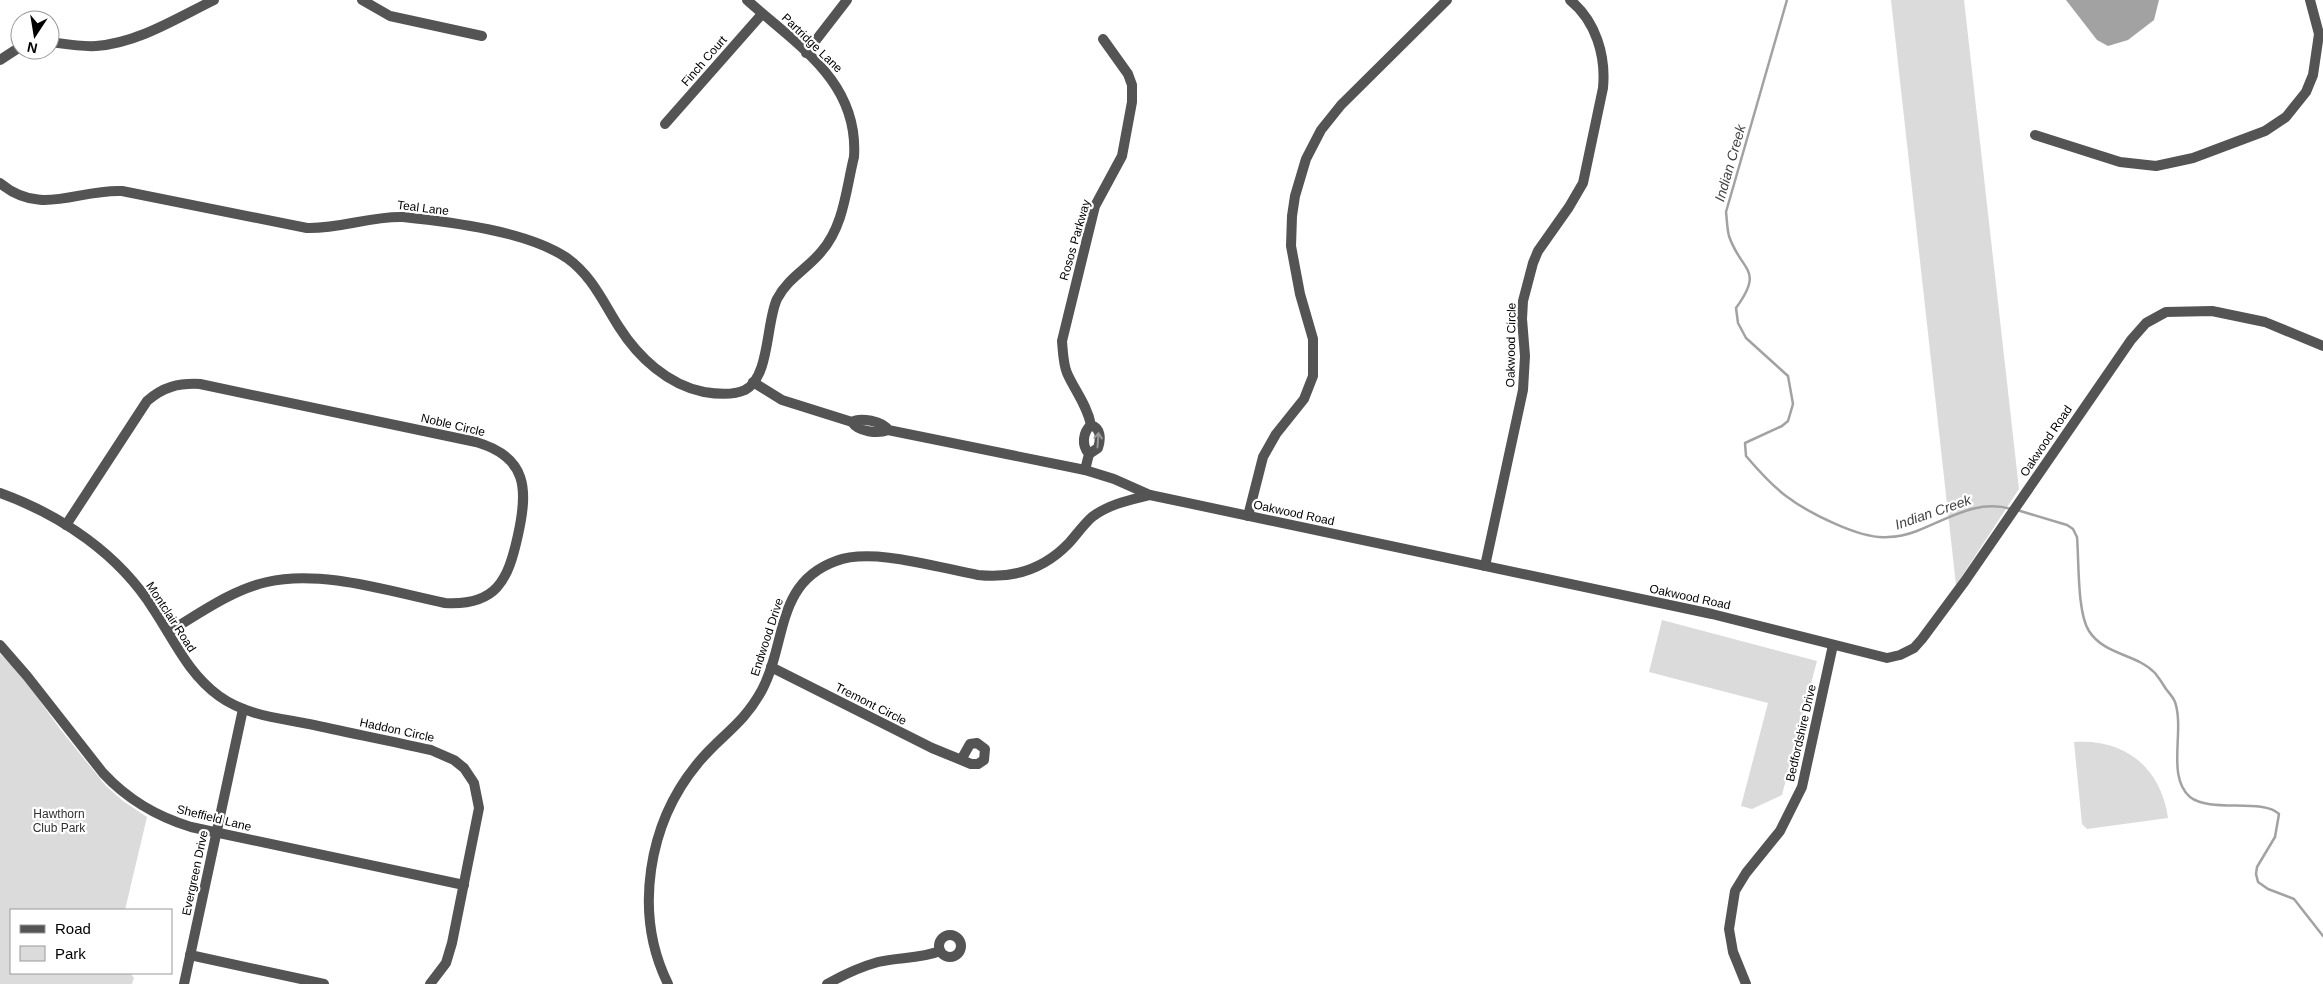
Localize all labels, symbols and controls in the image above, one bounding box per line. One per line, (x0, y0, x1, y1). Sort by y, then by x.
north arrow (10, 10, 60, 60)
street label: Partridge Lane (779, 11, 845, 76)
street label: Finch Court (678, 33, 730, 89)
text: N (26, 39, 39, 57)
water label: Indian Creek (1711, 122, 1749, 203)
street label: Teal Lane (396, 198, 450, 218)
street label: Rosos Parkway (1057, 198, 1093, 282)
street label: Oakwood Circle (1503, 302, 1519, 387)
street label: Oakwood Road (2017, 403, 2075, 479)
street label: Noble Circle (420, 411, 487, 439)
one-way arrow (1093, 432, 1103, 448)
water label: Indian Creek (1893, 491, 1974, 532)
street label: Oakwood Road (1252, 498, 1336, 528)
street label: Montclair Road (143, 579, 199, 655)
street label: Oakwood Road (1648, 582, 1732, 612)
street label: Endwood Drive (748, 596, 786, 678)
street label: Tremont Circle (833, 680, 909, 728)
street label: Bedfordshire Drive (1783, 683, 1819, 783)
street label: Haddon Circle (358, 715, 436, 745)
street label: Sheffield Lane (175, 802, 253, 834)
park label: Hawthorn Club Park (33, 807, 86, 835)
street label: Evergreen Drive (179, 829, 211, 917)
legend (10, 909, 172, 974)
text: Road (55, 920, 91, 937)
text: Park (55, 945, 86, 962)

